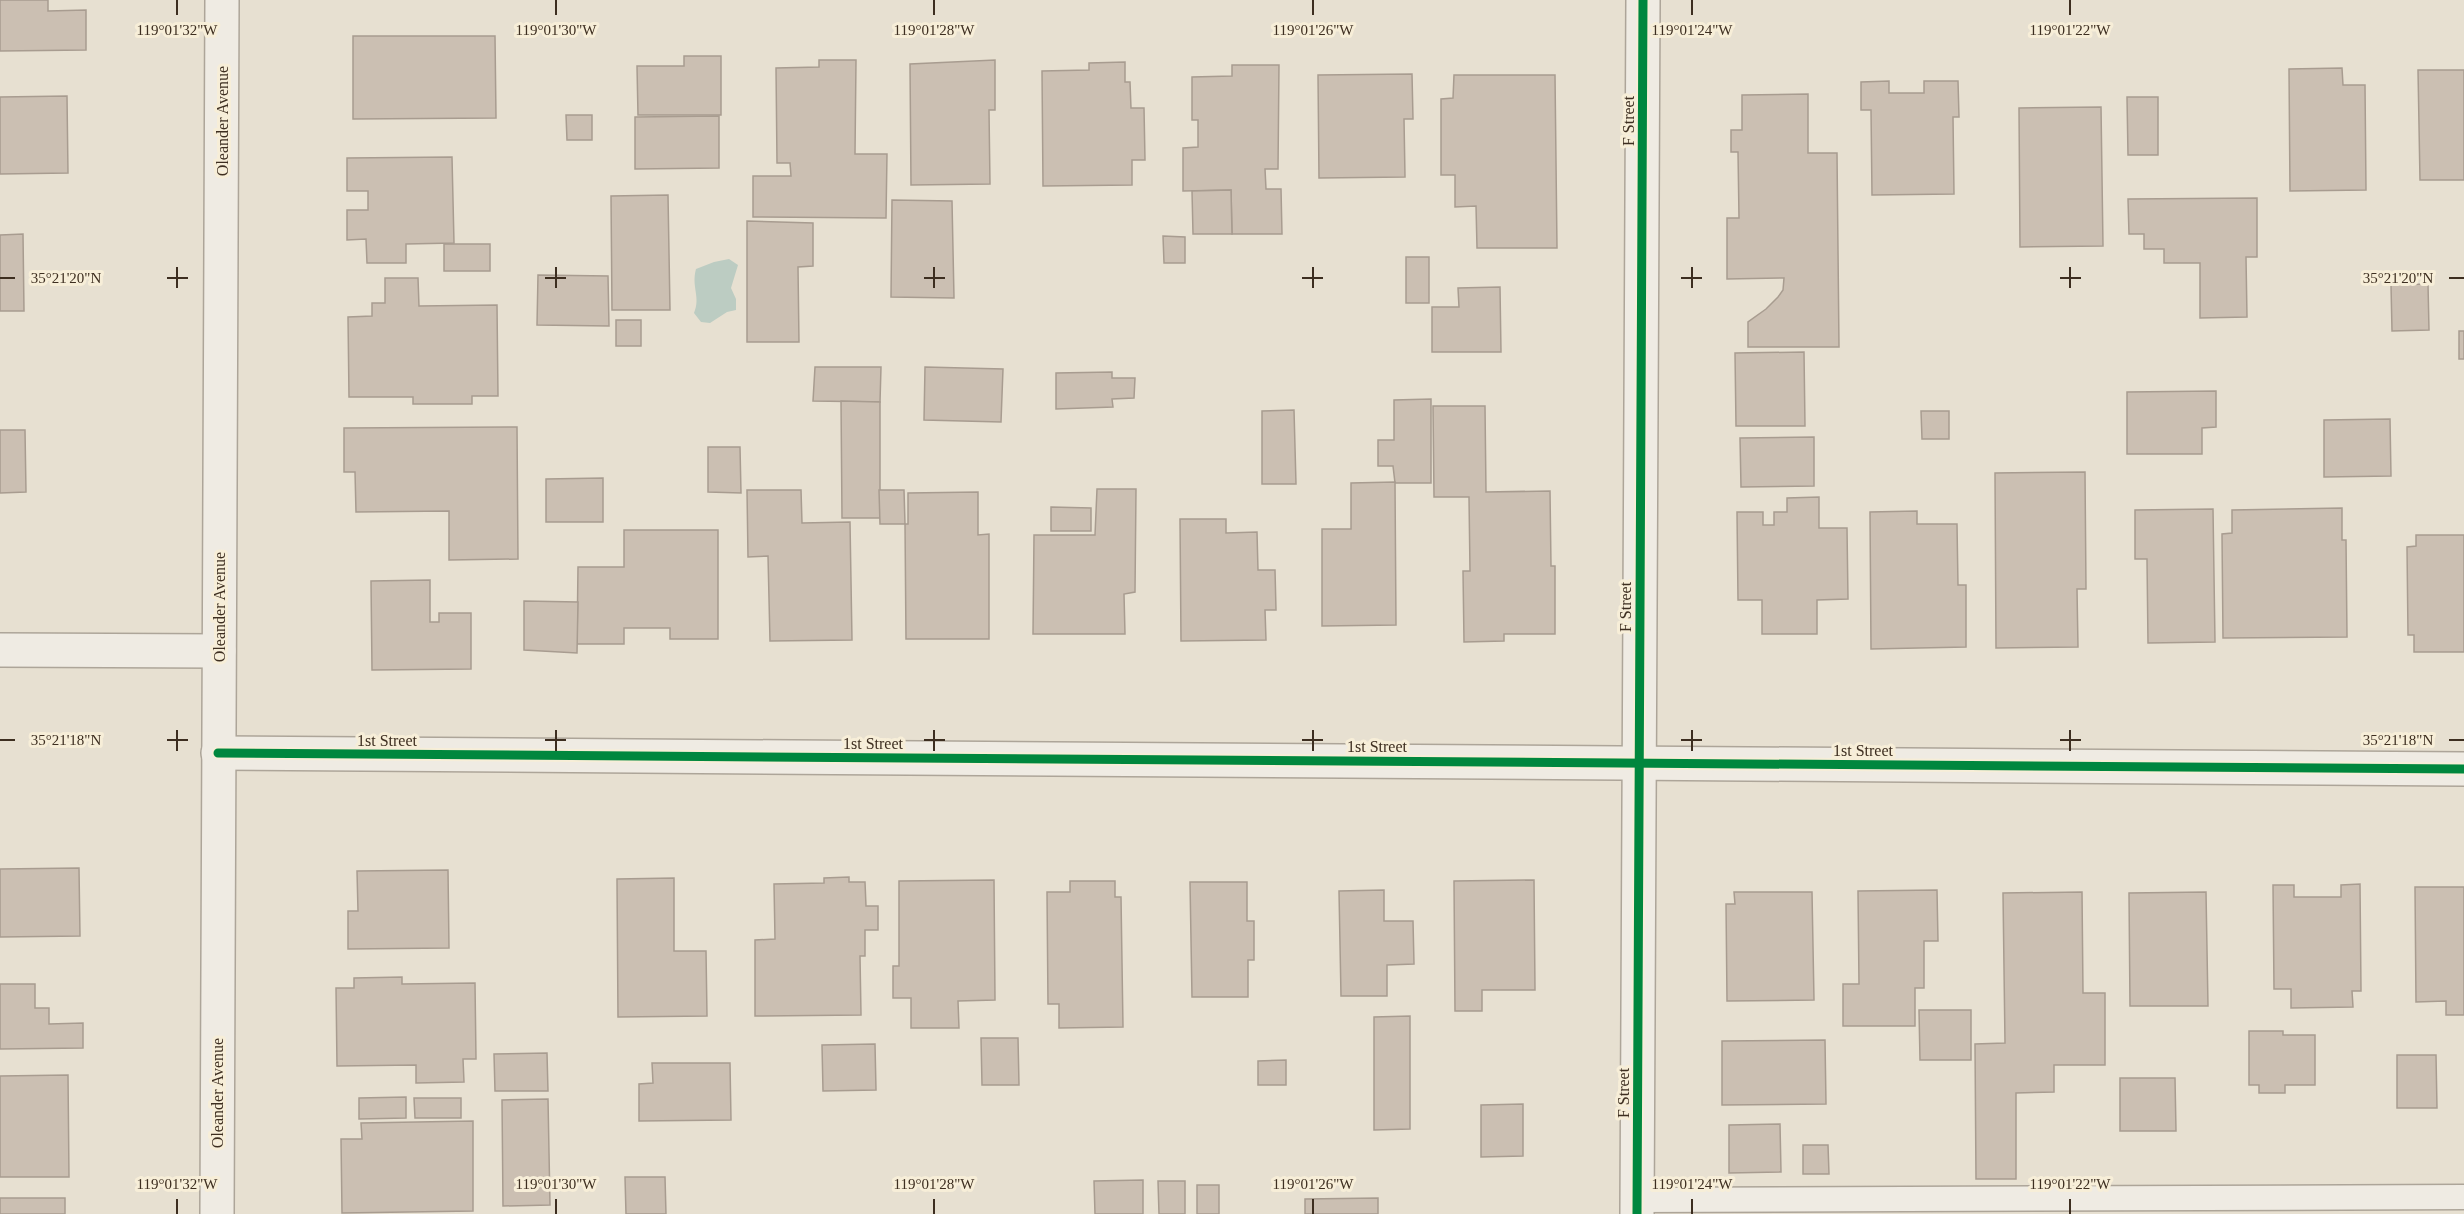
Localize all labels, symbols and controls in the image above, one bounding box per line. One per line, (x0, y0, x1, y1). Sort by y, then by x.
text: 119°01'32"W (137, 22, 218, 38)
text: 119°01'30"W (516, 22, 597, 38)
text: 119°01'28"W (894, 22, 975, 38)
text: 119°01'26"W (1273, 22, 1354, 38)
text: 119°01'24"W (1652, 22, 1733, 38)
text: 119°01'22"W (2030, 22, 2111, 38)
street label: Oleander Avenue (214, 66, 231, 176)
street label: F Street (1620, 95, 1637, 146)
text: 35°21'20"N (31, 270, 101, 286)
text: 35°21'20"N (2363, 270, 2433, 286)
street label: Oleander Avenue (211, 552, 228, 662)
street label: F Street (1617, 581, 1634, 632)
text: 35°21'18"N (31, 732, 101, 748)
street label: 1st Street (357, 732, 418, 749)
text: 35°21'18"N (2363, 732, 2433, 748)
street label: 1st Street (843, 735, 904, 752)
street label: 1st Street (1347, 738, 1408, 755)
street label: 1st Street (1833, 742, 1894, 759)
street label: Oleander Avenue (209, 1038, 226, 1148)
street label: F Street (1615, 1067, 1632, 1118)
text: 119°01'32"W (137, 1176, 218, 1192)
text: 119°01'30"W (516, 1176, 597, 1192)
text: 119°01'28"W (894, 1176, 975, 1192)
text: 119°01'26"W (1273, 1176, 1354, 1192)
text: 119°01'24"W (1652, 1176, 1733, 1192)
text: 119°01'22"W (2030, 1176, 2111, 1192)

